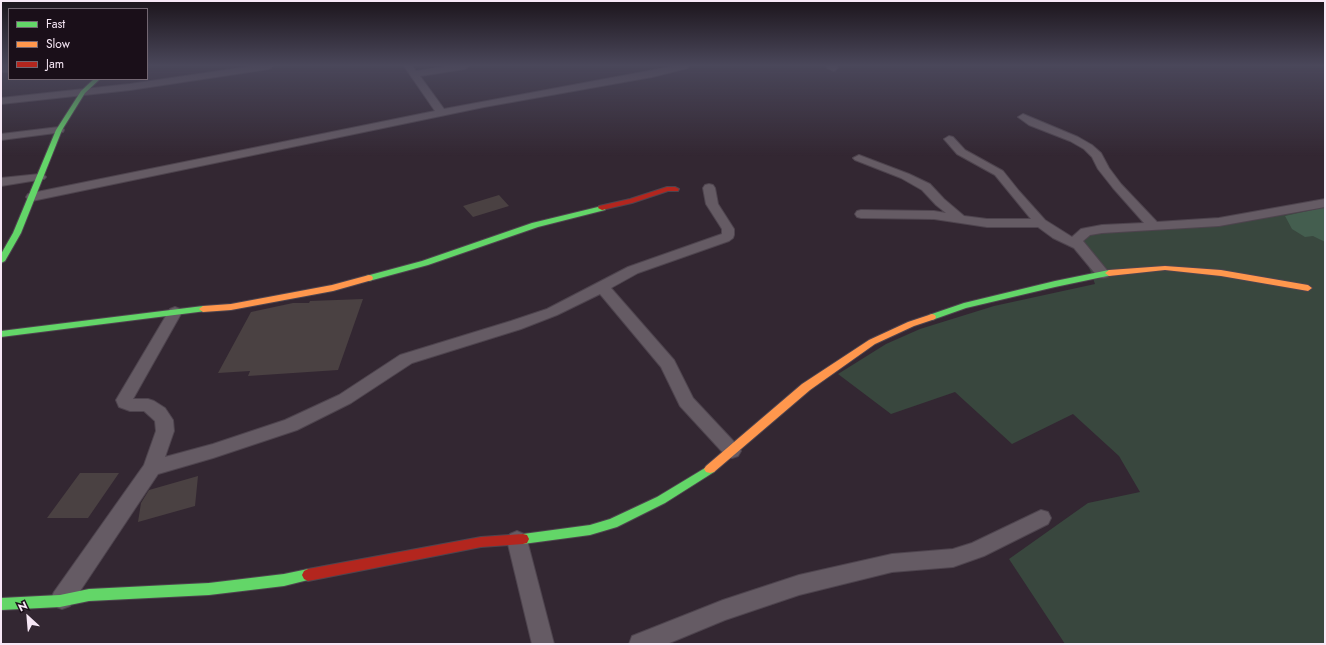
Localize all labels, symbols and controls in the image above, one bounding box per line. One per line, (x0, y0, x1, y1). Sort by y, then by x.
legend (8, 8, 148, 80)
text: Fast (46, 15, 65, 33)
text: Slow (46, 35, 70, 53)
text: Jam (46, 55, 64, 73)
north arrow (8, 597, 48, 637)
text: N (15, 597, 30, 615)

